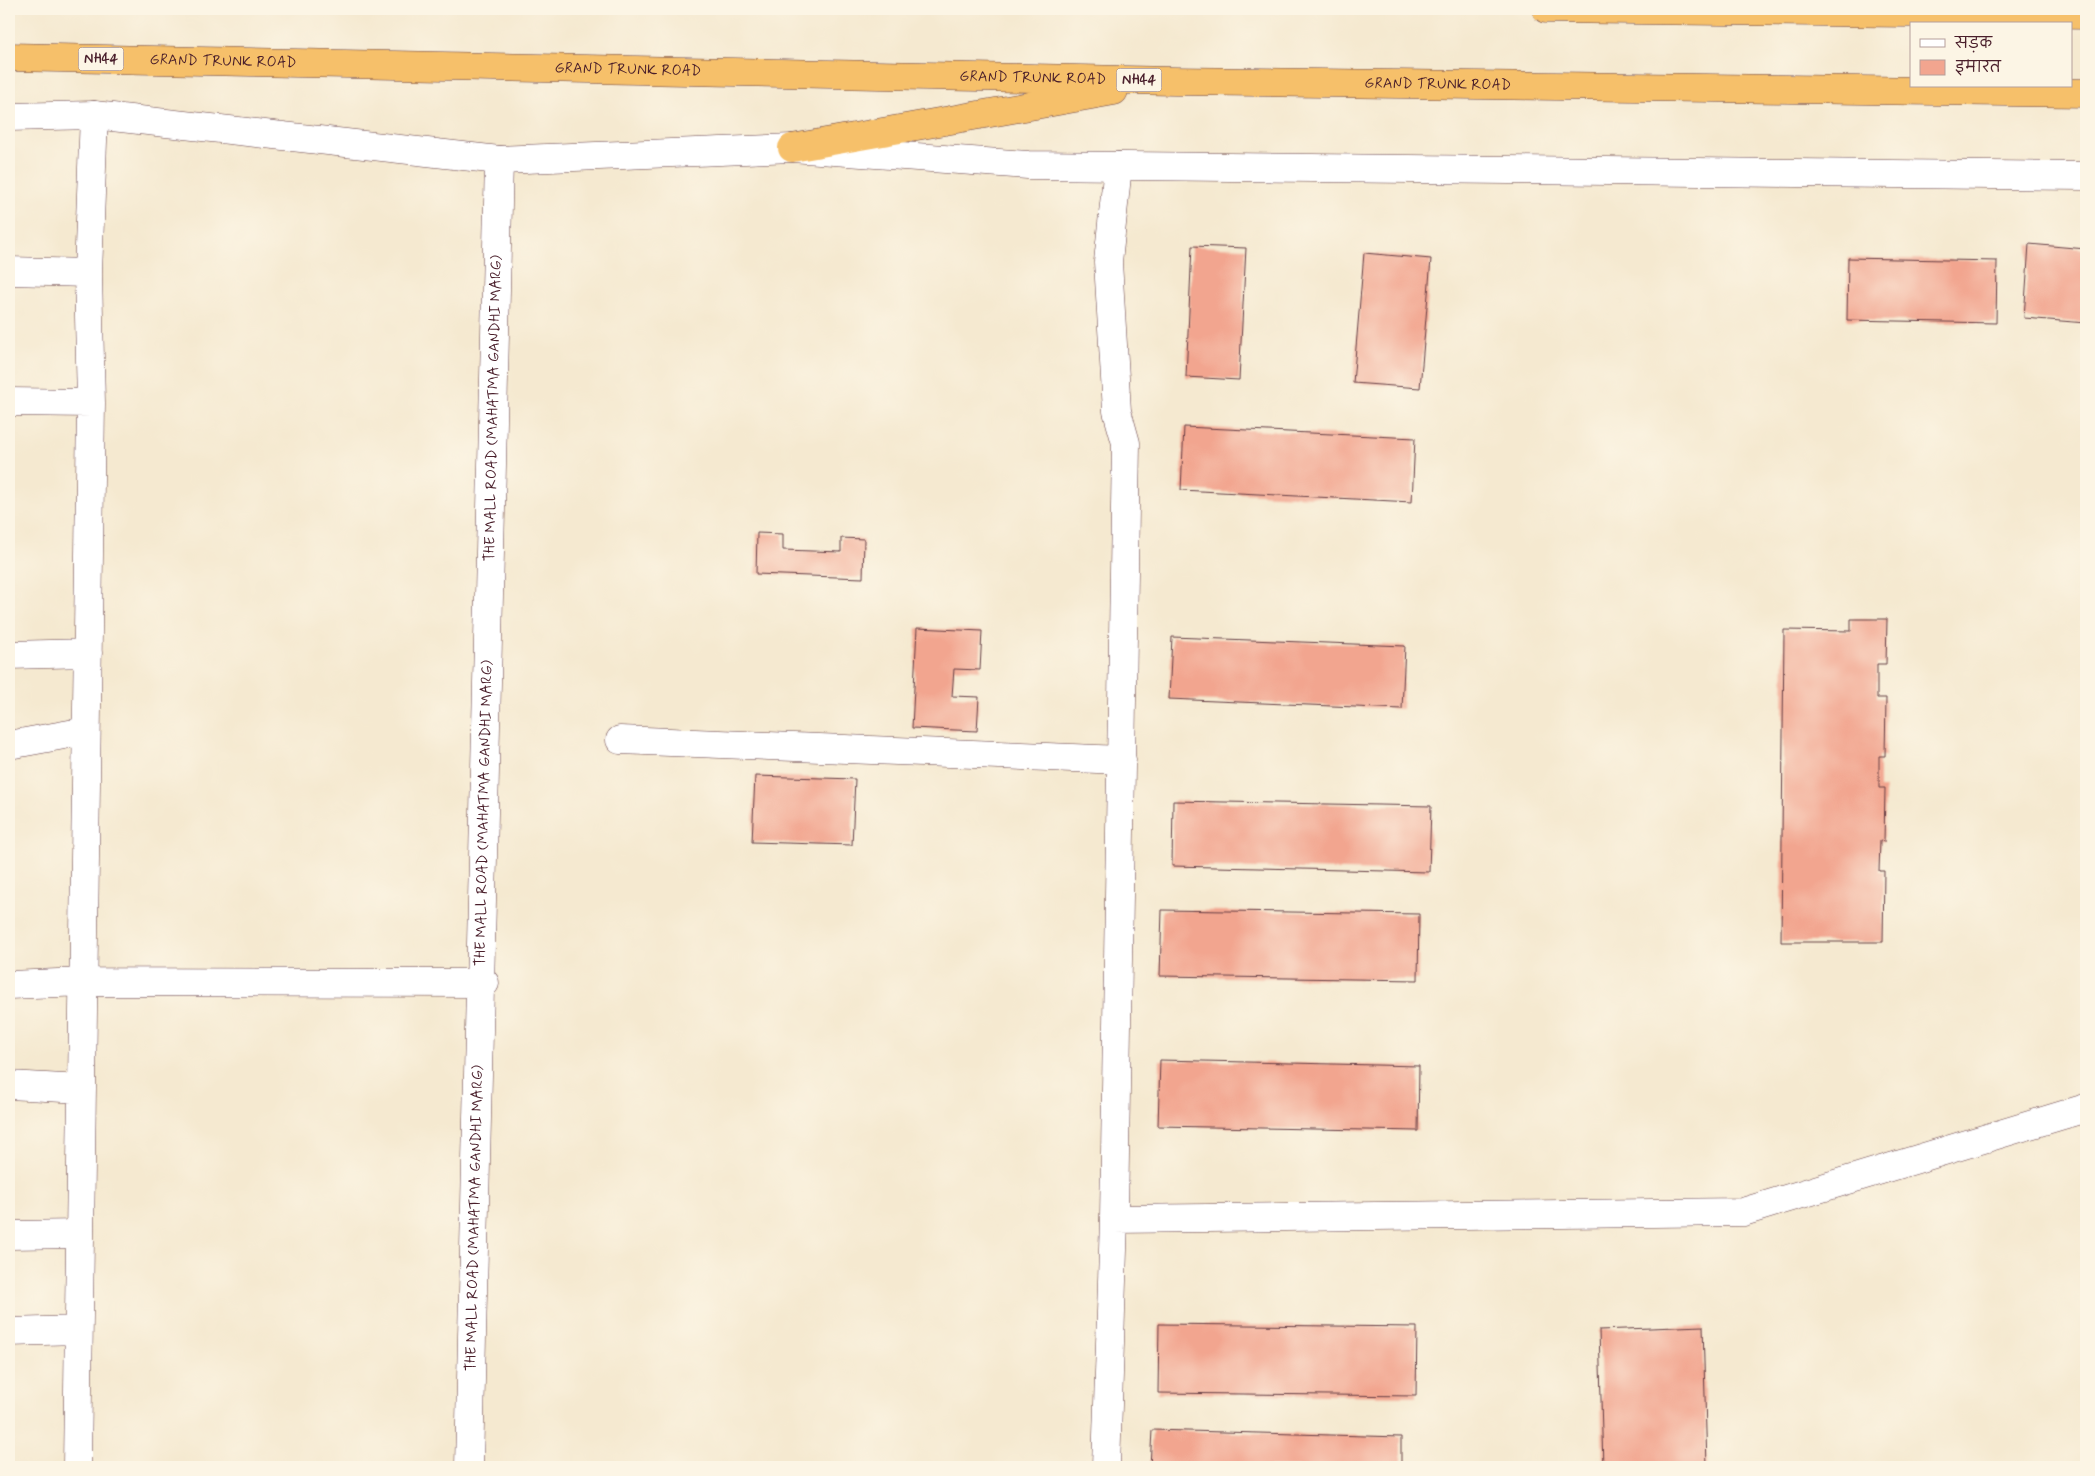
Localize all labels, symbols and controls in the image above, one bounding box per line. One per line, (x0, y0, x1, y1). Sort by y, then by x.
legend (1910, 22, 2072, 88)
text: सड़क (1954, 34, 1993, 54)
road number: NH44 (78, 48, 124, 70)
street label: GRAND TRUNK ROAD (149, 50, 297, 73)
street label: GRAND TRUNK ROAD (554, 58, 701, 81)
text: इमारत (1955, 58, 2002, 78)
street label: GRAND TRUNK ROAD (959, 67, 1106, 90)
road number: NH44 (1116, 68, 1162, 92)
street label: GRAND TRUNK ROAD (1364, 74, 1511, 95)
street label: THE MALL ROAD (MAHATMA GANDHI MARG) (480, 254, 507, 562)
street label: THE MALL ROAD (MAHATMA GANDHI MARG) (470, 659, 498, 967)
street label: THE MALL ROAD (MAHATMA GANDHI MARG) (461, 1064, 488, 1371)

